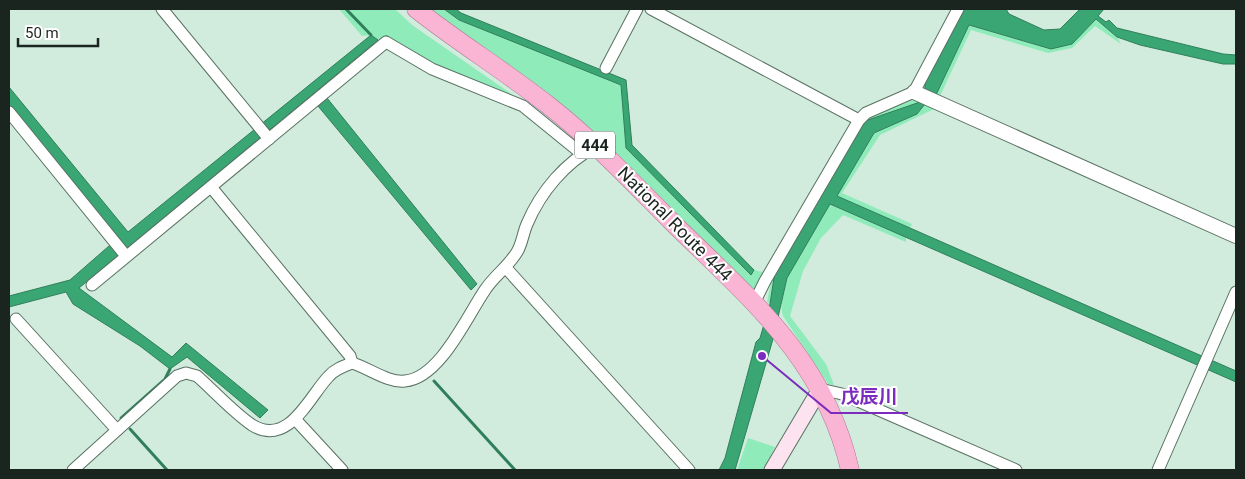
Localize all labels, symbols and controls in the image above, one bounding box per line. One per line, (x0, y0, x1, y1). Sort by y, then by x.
scale bar (18, 15, 98, 47)
text: 50 m (25, 24, 59, 42)
road number: 444 (575, 132, 615, 158)
street label: National Route 444 (614, 162, 737, 285)
callout: 戊辰川 (831, 379, 908, 413)
text: 戊辰川 (840, 385, 898, 408)

